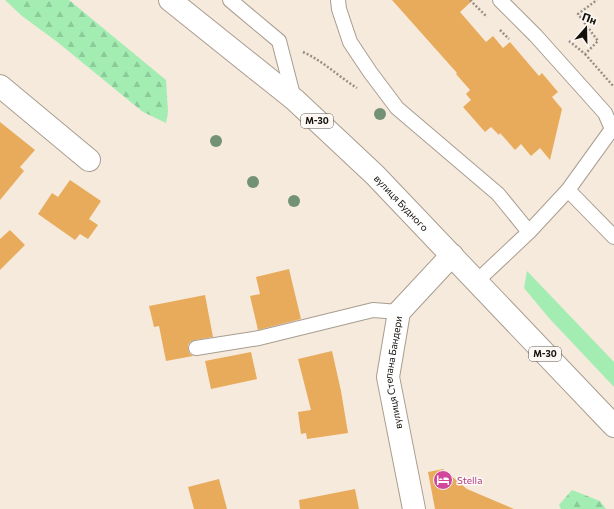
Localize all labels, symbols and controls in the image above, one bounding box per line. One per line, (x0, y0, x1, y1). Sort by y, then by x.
north arrow (566, 8, 606, 48)
text: Пн (581, 10, 599, 27)
road number: М-30 (301, 114, 333, 128)
street label: вулиця Будного (372, 172, 431, 233)
street label: вулиця Степана Бандери (382, 315, 404, 430)
road number: М-30 (529, 347, 561, 361)
hotel icon: Stella (432, 469, 454, 491)
place label: Stella (457, 474, 482, 486)

